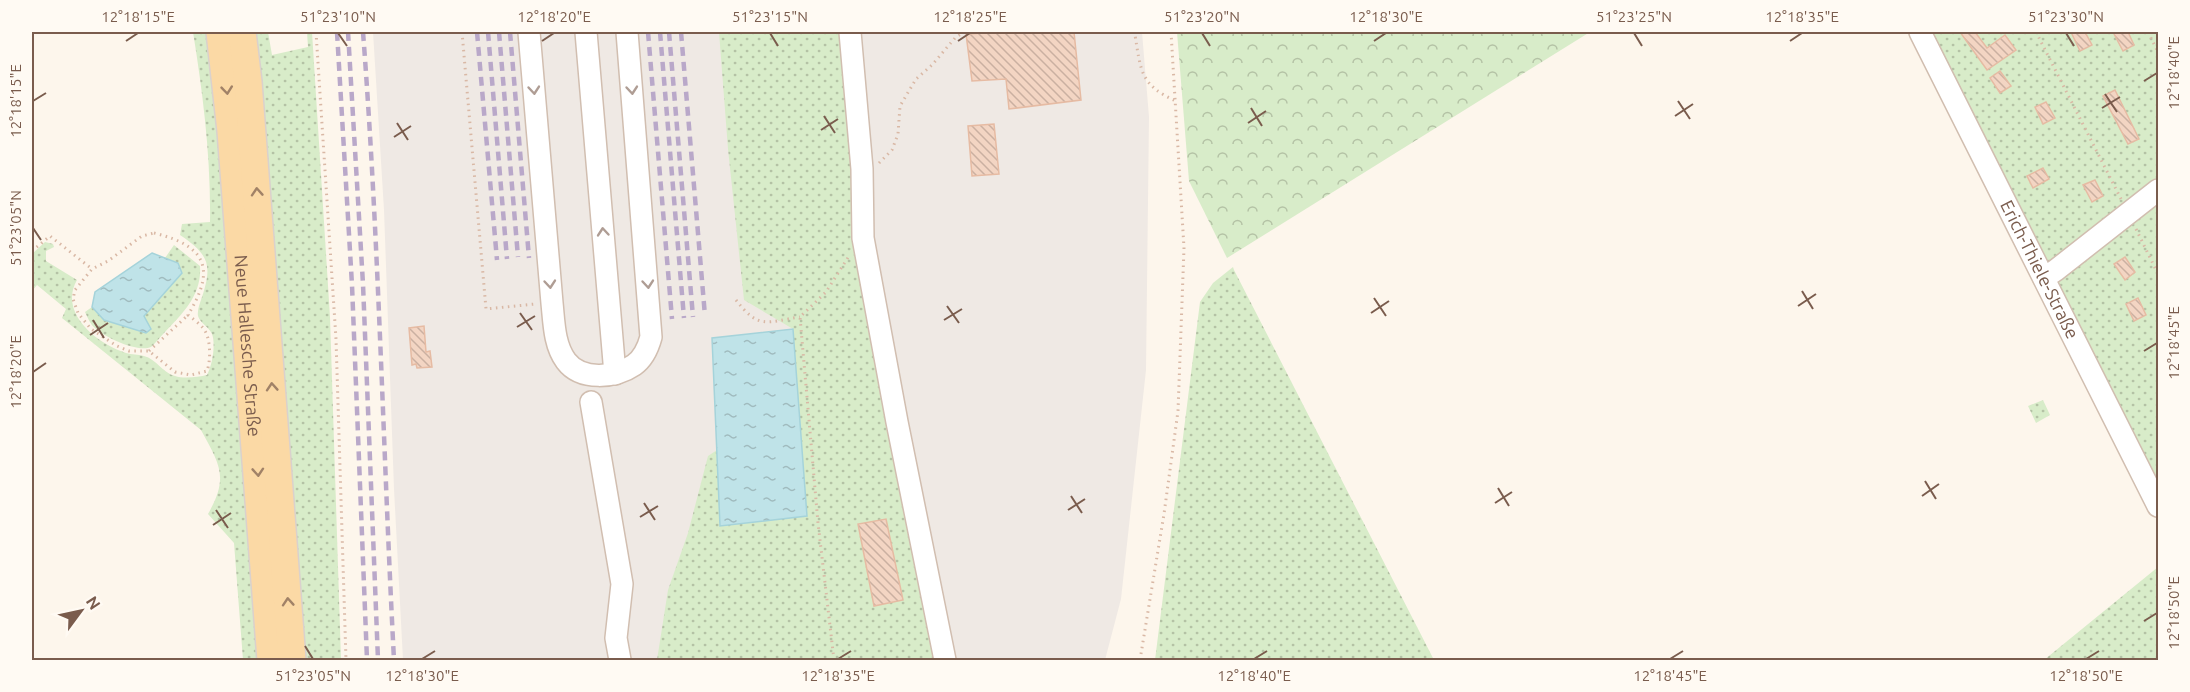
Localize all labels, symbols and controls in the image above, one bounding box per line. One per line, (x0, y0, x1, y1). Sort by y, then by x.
text: 12°18'15"E (101, 8, 175, 25)
text: 51°23'10"N (300, 8, 376, 25)
text: 12°18'20"E (517, 8, 591, 25)
text: 51°23'15"N (732, 8, 808, 25)
text: 12°18'25"E (933, 8, 1007, 25)
text: 51°23'20"N (1164, 8, 1240, 25)
text: 12°18'30"E (1349, 8, 1423, 25)
text: 51°23'25"N (1596, 8, 1672, 25)
text: 12°18'35"E (1765, 8, 1839, 25)
text: 51°23'30"N (2028, 8, 2104, 25)
text: 12°18'40"E (2165, 36, 2182, 110)
text: 12°18'15"E (7, 64, 24, 138)
one-way arrow (220, 85, 233, 94)
one-way arrow (527, 85, 540, 94)
one-way arrow (625, 85, 638, 94)
one-way arrow (251, 188, 264, 197)
text: 51°23'05"N (7, 190, 24, 266)
street label: Erich-Thiele-Straße (1997, 197, 2083, 342)
one-way arrow (597, 227, 610, 236)
street label: Neue Hallesche Straße (231, 254, 265, 437)
one-way arrow (543, 280, 556, 289)
one-way arrow (641, 280, 654, 289)
text: 12°18'45"E (2165, 306, 2182, 380)
text: 12°18'20"E (7, 335, 24, 409)
one-way arrow (265, 382, 278, 391)
one-way arrow (251, 468, 264, 477)
text: 12°18'50"E (2165, 576, 2182, 650)
north arrow (51, 581, 111, 641)
text: N (83, 593, 104, 613)
one-way arrow (282, 598, 295, 607)
text: 51°23'05"N (275, 667, 351, 684)
text: 12°18'30"E (385, 667, 459, 684)
text: 12°18'35"E (801, 667, 875, 684)
text: 12°18'40"E (1217, 667, 1291, 684)
text: 12°18'45"E (1633, 667, 1707, 684)
text: 12°18'50"E (2049, 667, 2123, 684)

